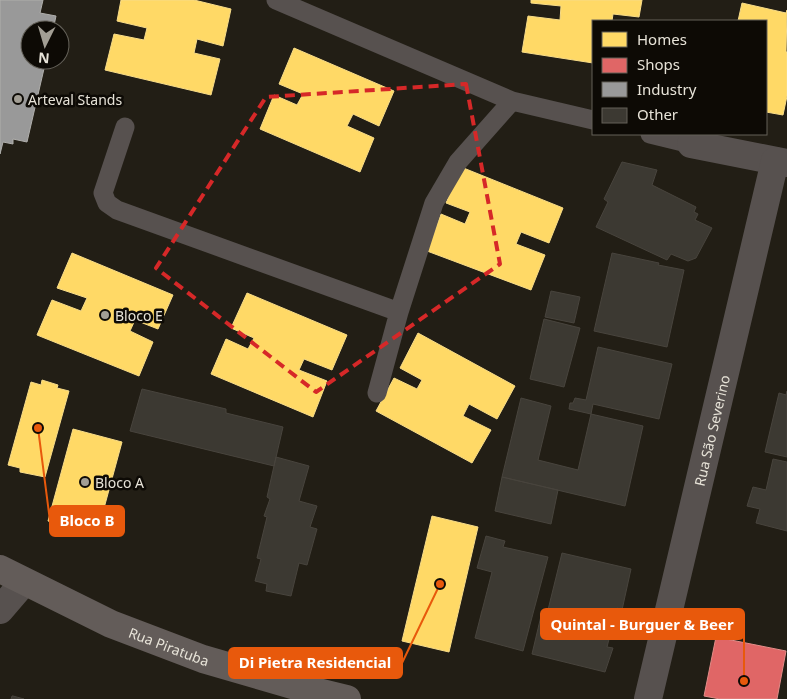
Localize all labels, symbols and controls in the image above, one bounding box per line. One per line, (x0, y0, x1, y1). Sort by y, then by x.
north arrow (20, 20, 70, 70)
legend (592, 20, 767, 135)
text: Homes (637, 29, 687, 49)
text: N (37, 48, 50, 68)
text: Shops (637, 54, 680, 74)
text: Industry (637, 79, 697, 99)
place label: Arteval Stands (28, 90, 122, 109)
marker: Arteval Stands (12, 93, 24, 105)
text: Other (637, 104, 678, 124)
place label: Bloco E (115, 306, 163, 325)
marker: Bloco E (99, 309, 111, 321)
street label: Rua São Severino (689, 373, 734, 488)
place label: Bloco A (95, 473, 144, 492)
marker: Bloco A (79, 476, 91, 488)
callout: Bloco B (50, 506, 124, 536)
text: Bloco B (60, 510, 114, 530)
callout: Quintal - Burguer & Beer (541, 609, 744, 639)
text: Quintal - Burguer & Beer (550, 614, 734, 634)
street label: Rua Piratuba (126, 622, 211, 670)
callout: Di Pietra Residencial (229, 648, 402, 678)
text: Di Pietra Residencial (239, 652, 391, 672)

